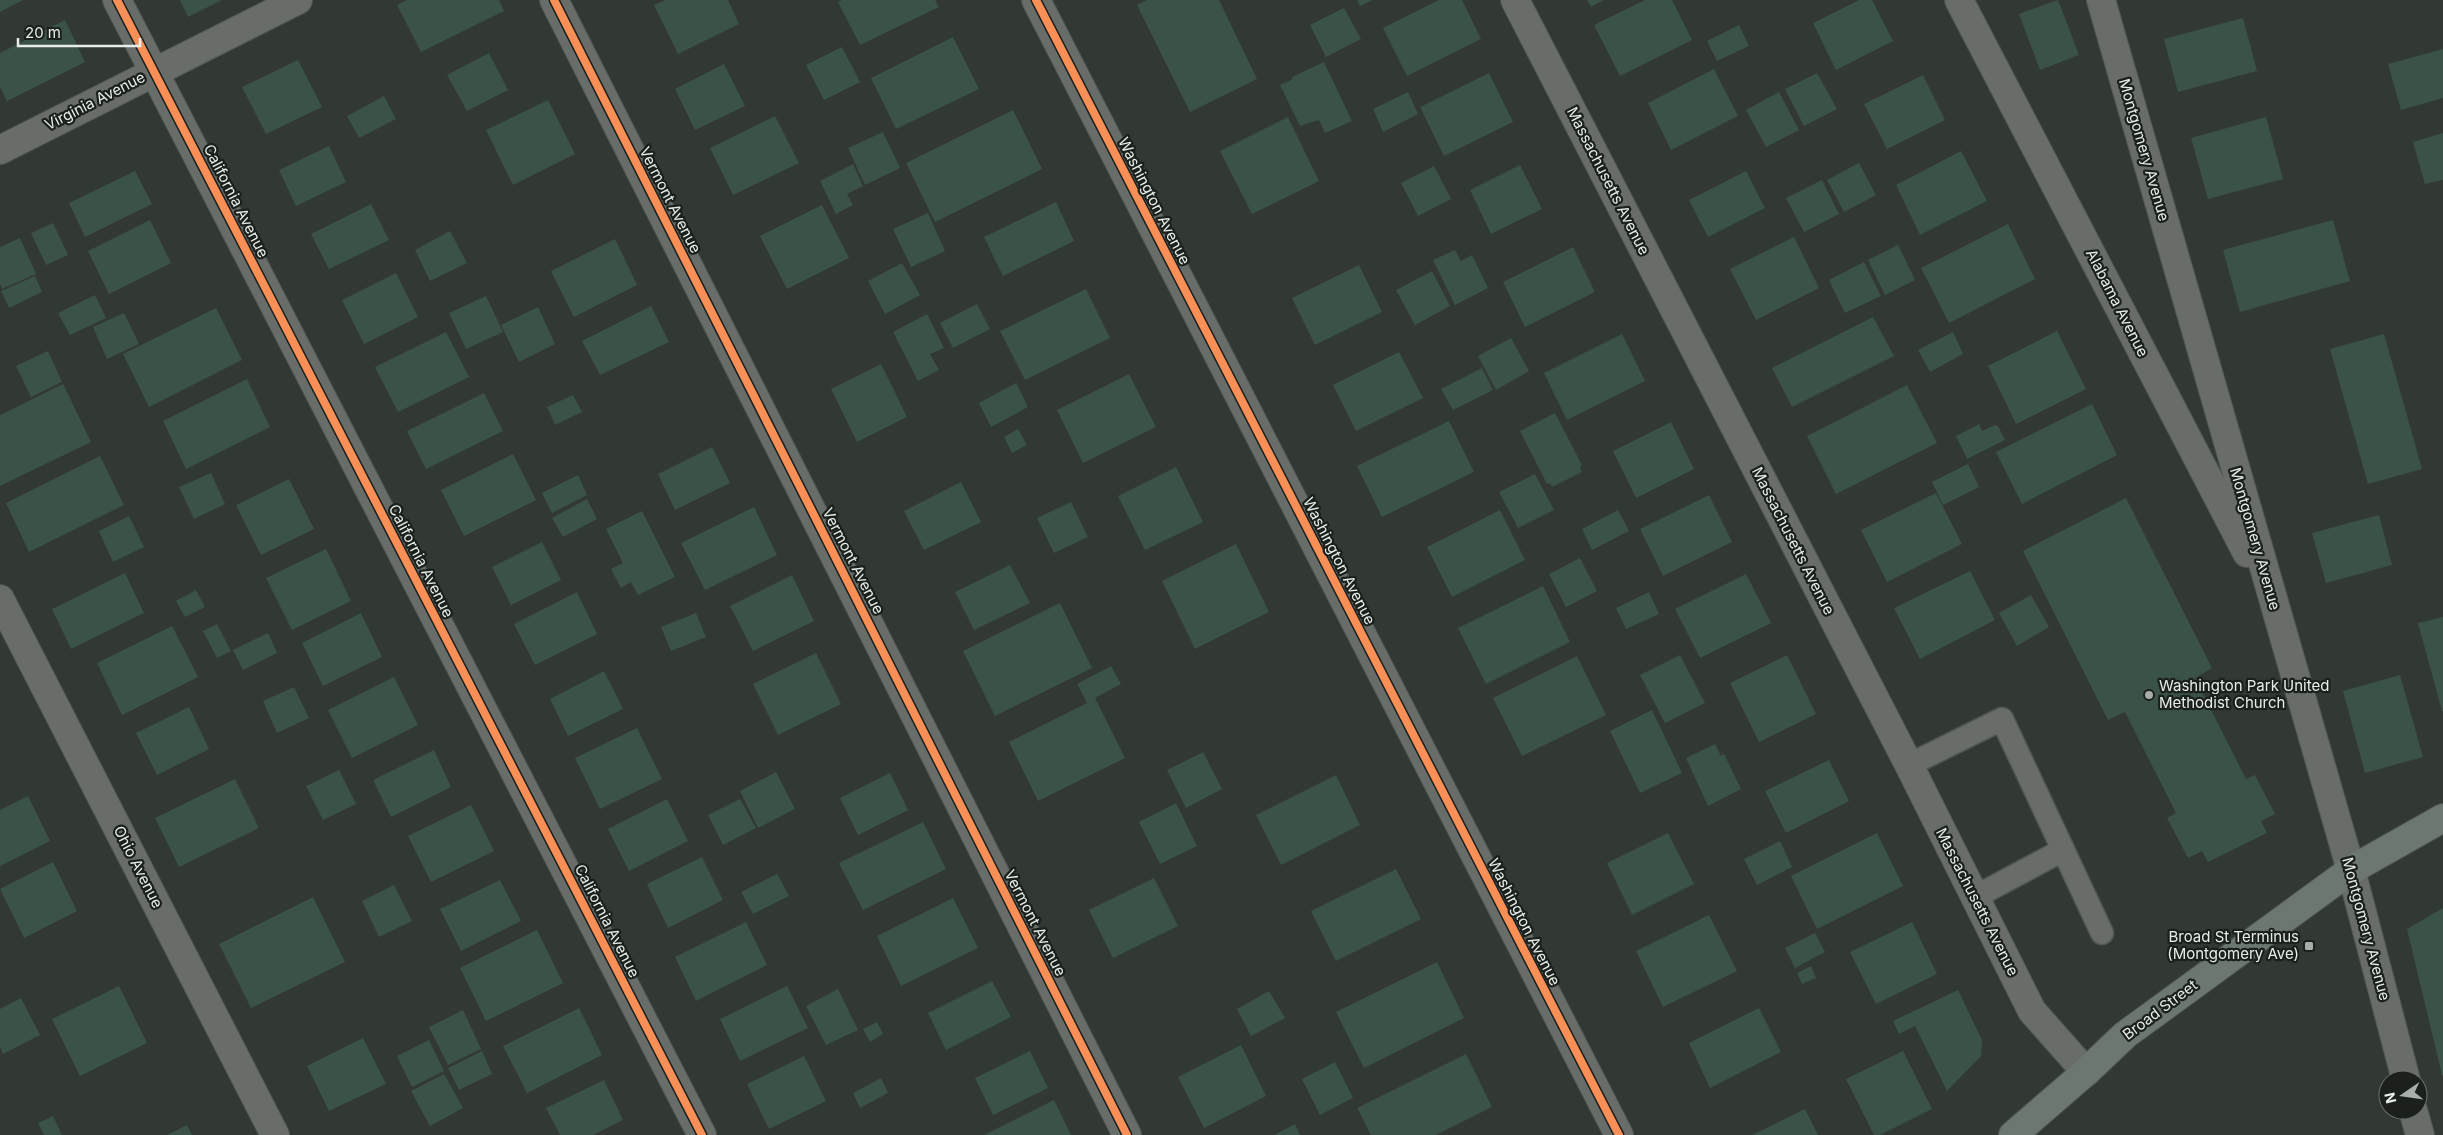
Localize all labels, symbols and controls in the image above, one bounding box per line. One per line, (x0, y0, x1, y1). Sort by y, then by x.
scale bar (18, 15, 140, 47)
text: 20 m (25, 23, 61, 42)
street label: Virginia Avenue (41, 67, 148, 134)
street label: Montgomery Avenue (2115, 76, 2174, 223)
street label: Massachusetts Avenue (1563, 104, 1654, 258)
street label: Washington Avenue (1114, 134, 1195, 268)
street label: California Avenue (200, 141, 273, 261)
street label: Vermont Avenue (635, 143, 705, 256)
street label: Alabama Avenue (2082, 246, 2153, 360)
street label: Massachusetts Avenue (1748, 464, 1839, 618)
street label: Montgomery Avenue (2226, 465, 2285, 612)
street label: Washington Avenue (1299, 494, 1380, 628)
street label: California Avenue (385, 501, 458, 621)
street label: Vermont Avenue (818, 504, 888, 617)
place label: Washington Park United Methodist Church (2159, 676, 2329, 712)
marker: Washington Park United Methodist Church (2143, 689, 2155, 701)
street label: Ohio Avenue (110, 822, 167, 911)
street label: Massachusetts Avenue (1932, 825, 2023, 979)
street label: Washington Avenue (1484, 855, 1565, 989)
street label: Montgomery Avenue (2338, 855, 2395, 1003)
street label: California Avenue (571, 861, 644, 981)
street label: Vermont Avenue (1000, 866, 1070, 979)
place label: Broad St Terminus (Montgomery Ave) (2167, 927, 2299, 963)
marker: Broad St Terminus (Montgomery Ave) (2303, 940, 2315, 952)
street label: Broad Street (2119, 975, 2201, 1044)
north arrow (2378, 1070, 2428, 1120)
text: N (2380, 1091, 2399, 1105)

